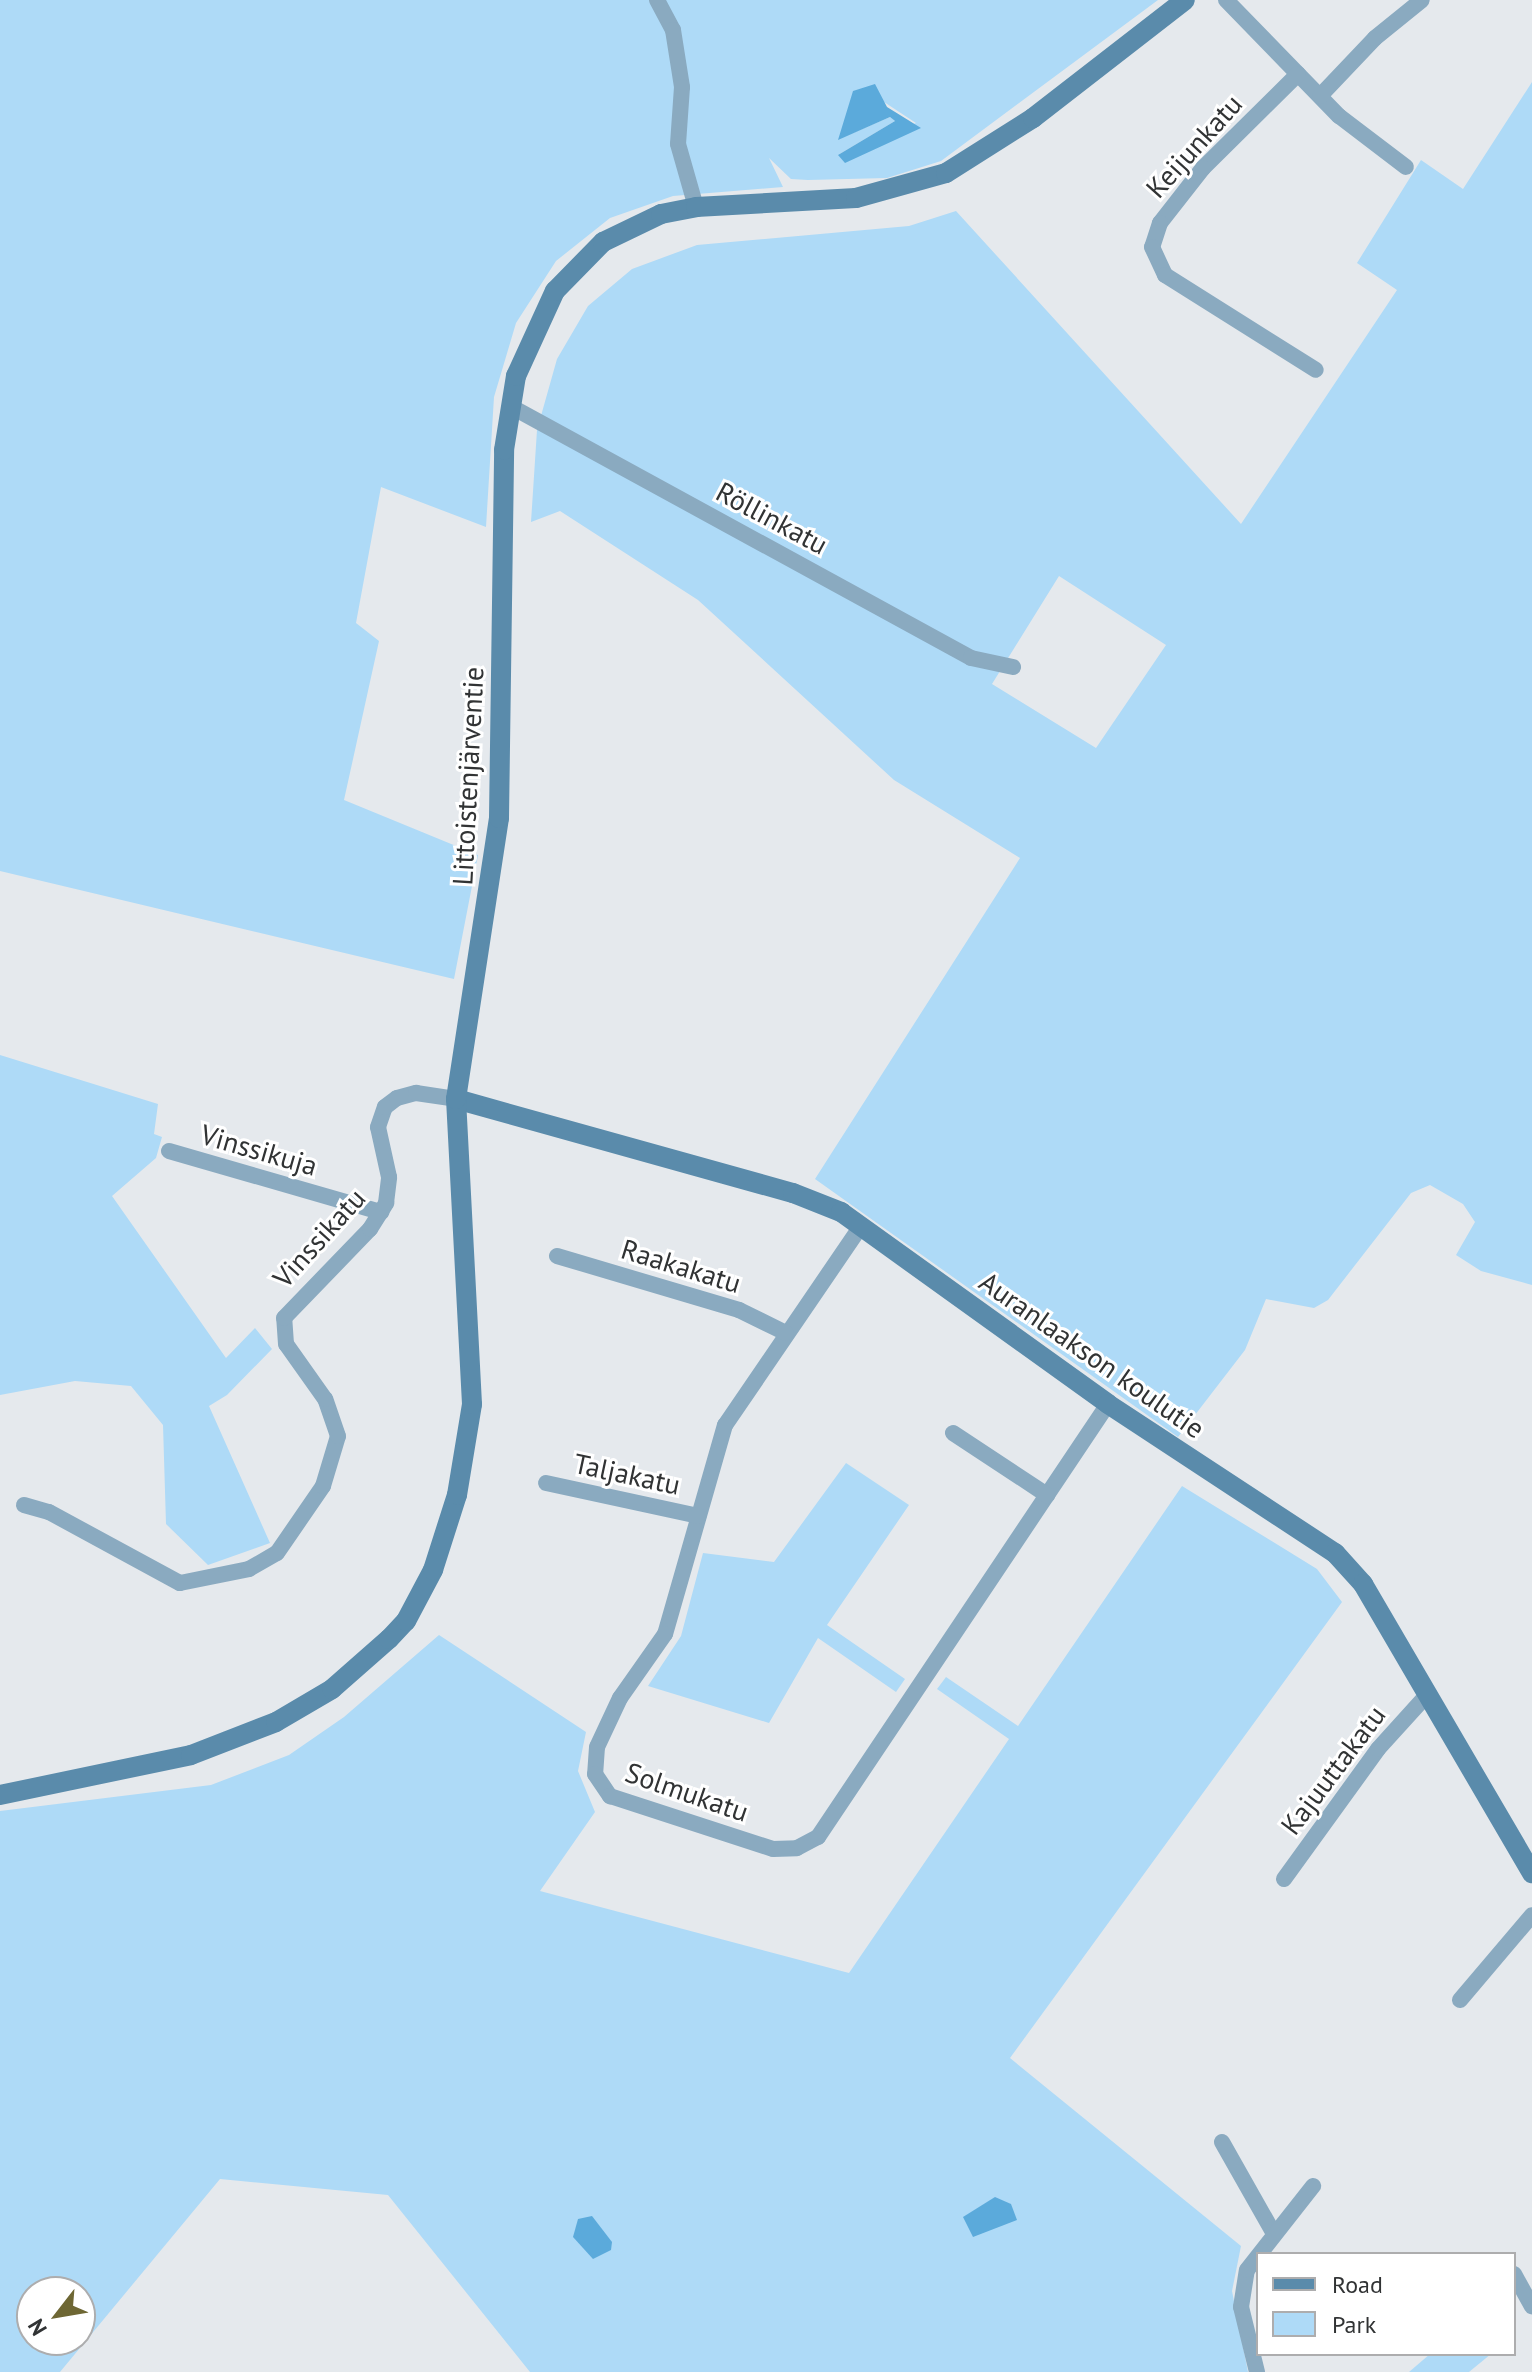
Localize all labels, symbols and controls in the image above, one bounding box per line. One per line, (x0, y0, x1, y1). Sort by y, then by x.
street label: Keijunkatu (1139, 87, 1249, 205)
street label: Röllinkatu (711, 475, 833, 561)
street label: Littoistenjärventie (446, 666, 490, 886)
street label: Vinssikuja (197, 1117, 321, 1183)
street label: Vinssikatu (266, 1182, 372, 1294)
street label: Raakakatu (617, 1232, 745, 1300)
street label: Auranlaakson koulutie (973, 1265, 1211, 1445)
street label: Taljakatu (571, 1446, 683, 1502)
street label: Kajuuttakatu (1274, 1699, 1392, 1841)
street label: Solmukatu (621, 1755, 753, 1829)
legend (1256, 2252, 1516, 2356)
text: Road (1332, 2269, 1383, 2300)
north arrow (16, 2276, 96, 2356)
text: Park (1332, 2309, 1376, 2340)
text: N (21, 2314, 53, 2341)

